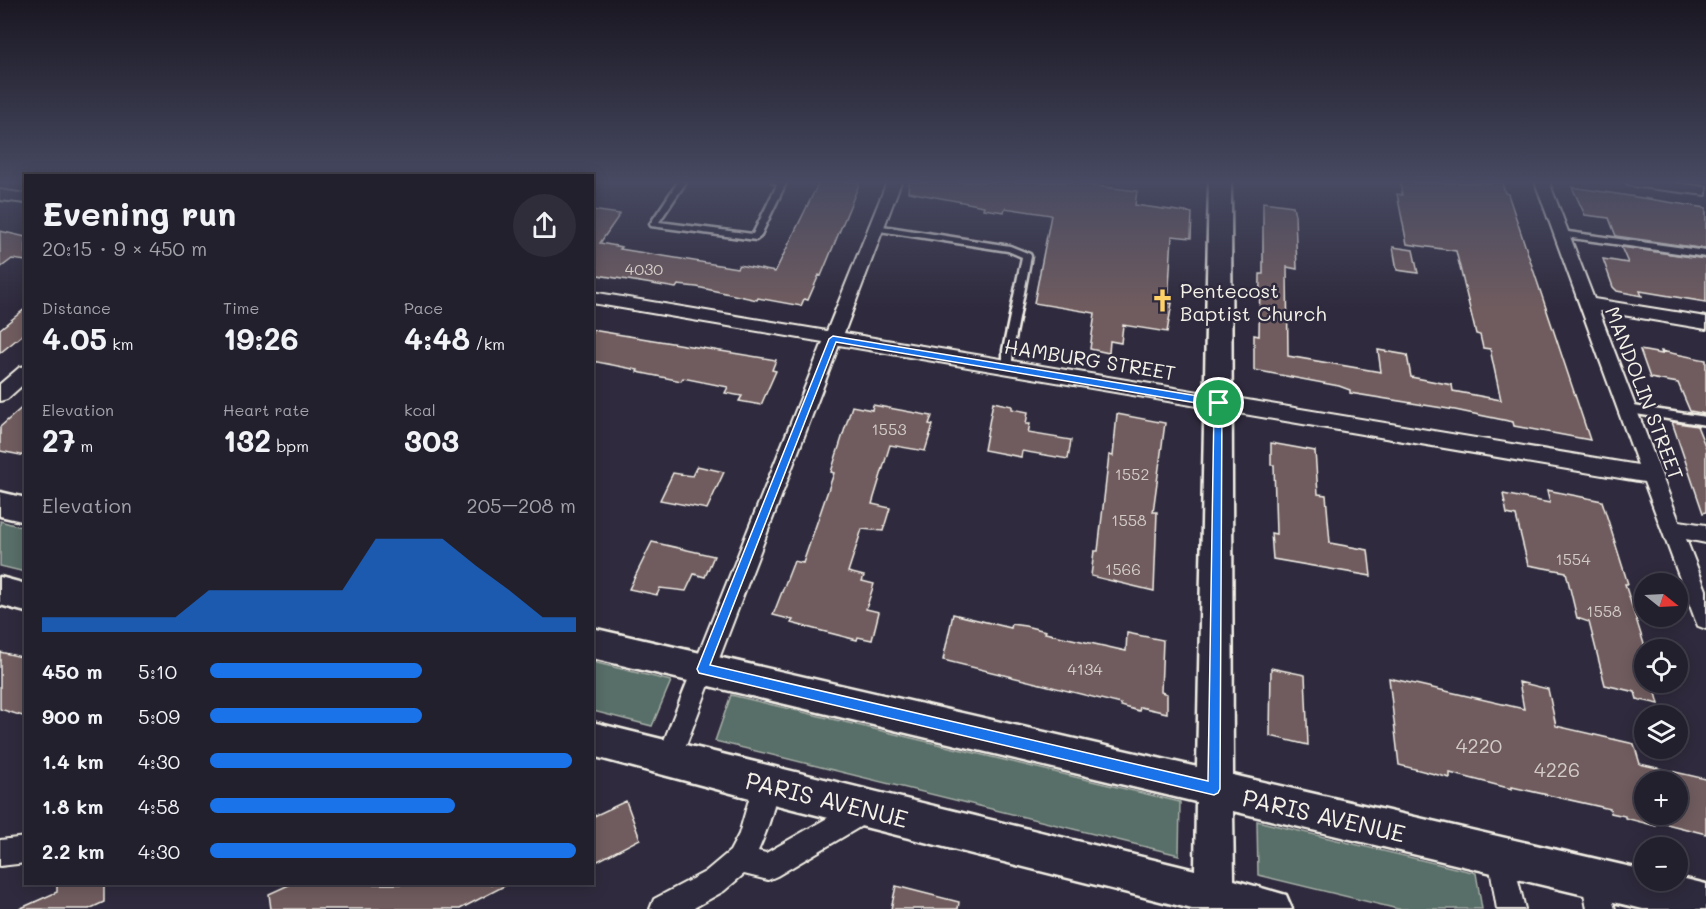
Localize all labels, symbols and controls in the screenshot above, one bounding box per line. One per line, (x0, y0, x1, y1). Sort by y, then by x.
text: Evening run (42, 191, 236, 234)
button: share (513, 194, 576, 257)
text: 20:15 · 9 × 450 m (42, 235, 207, 261)
house number: 4030 (625, 258, 663, 279)
place label: Pentecost Baptist Church (1180, 277, 1327, 326)
church icon: Pentecost Baptist Church (1149, 288, 1175, 314)
text: Distance (42, 297, 111, 318)
text: Time (223, 297, 259, 318)
text: Pace (404, 297, 443, 318)
street label: MANDOLIN STREET (1600, 303, 1690, 483)
text: 4.05 (42, 318, 107, 358)
text: 19:26 (223, 318, 299, 358)
text: 4:48 (404, 318, 470, 358)
text: km (107, 333, 133, 354)
text: /km (470, 333, 505, 354)
street label: HAMBURG STREET (1002, 333, 1178, 385)
pin (1193, 377, 1244, 428)
icon: arrive (1202, 386, 1235, 419)
text: Elevation (42, 399, 114, 420)
text: Heart rate (223, 399, 309, 420)
text: kcal (404, 399, 436, 420)
house number: 1553 (871, 418, 907, 439)
text: 27 (42, 420, 75, 460)
text: 132 (223, 420, 271, 460)
text: 303 (404, 420, 459, 460)
text: m (75, 435, 93, 456)
text: bpm (271, 435, 309, 456)
house number: 1552 (1115, 463, 1149, 484)
text: Elevation (42, 492, 132, 518)
text: 205–208 m (467, 492, 576, 518)
house number: 1558 (1111, 509, 1147, 530)
house number: 1554 (1555, 548, 1591, 569)
house number: 1566 (1105, 558, 1141, 579)
north arrow (1634, 573, 1688, 627)
map controls (1634, 573, 1688, 891)
house number: 1558 (1586, 600, 1622, 621)
button: locate (1634, 639, 1688, 693)
text: 450 m (42, 658, 102, 684)
text: 5:10 (138, 658, 177, 684)
house number: 4134 (1067, 658, 1103, 679)
text: 900 m (42, 703, 103, 729)
text: 5:09 (138, 703, 180, 729)
button: layers (1634, 705, 1688, 759)
house number: 4220 (1456, 732, 1502, 758)
text: 1.4 km (42, 748, 104, 774)
text: 4:30 (138, 748, 180, 774)
house number: 4226 (1534, 756, 1580, 782)
street label: PARIS AVENUE (743, 764, 911, 834)
button: + (1634, 771, 1688, 825)
street label: PARIS AVENUE (1240, 781, 1408, 849)
text: 1.8 km (42, 793, 103, 819)
text: 4:58 (138, 793, 180, 819)
button: − (1634, 837, 1688, 891)
text: 2.2 km (42, 838, 104, 864)
text: 4:30 (138, 838, 180, 864)

